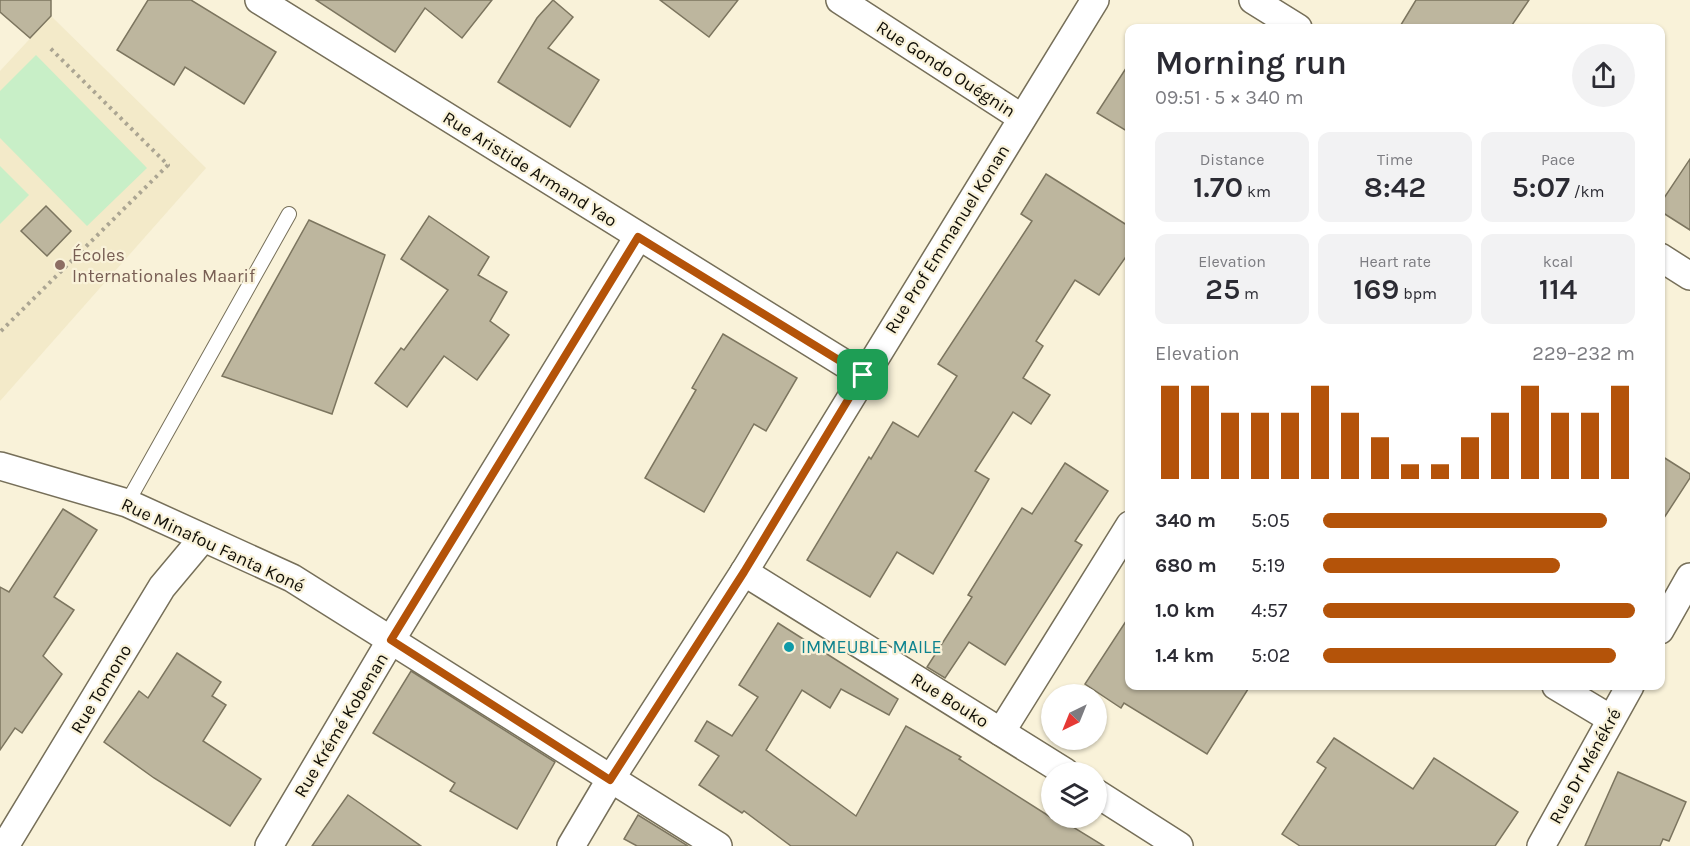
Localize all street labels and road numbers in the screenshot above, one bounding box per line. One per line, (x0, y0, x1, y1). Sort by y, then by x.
street label: Rue Gondo Ouégnin (872, 16, 1020, 122)
street label: Rue Aristide Armand Yao (439, 106, 621, 232)
street label: Rue Prof Emmanuel Konan (880, 140, 1014, 338)
street label: Rue Minafou Fanta Koné (118, 493, 308, 597)
street label: Rue Tomono (66, 640, 136, 738)
street label: Rue Krémé Kobenan (289, 649, 393, 801)
street label: Rue Bouko (907, 668, 993, 732)
street label: Rue Dr Ménékré (1544, 704, 1626, 828)

